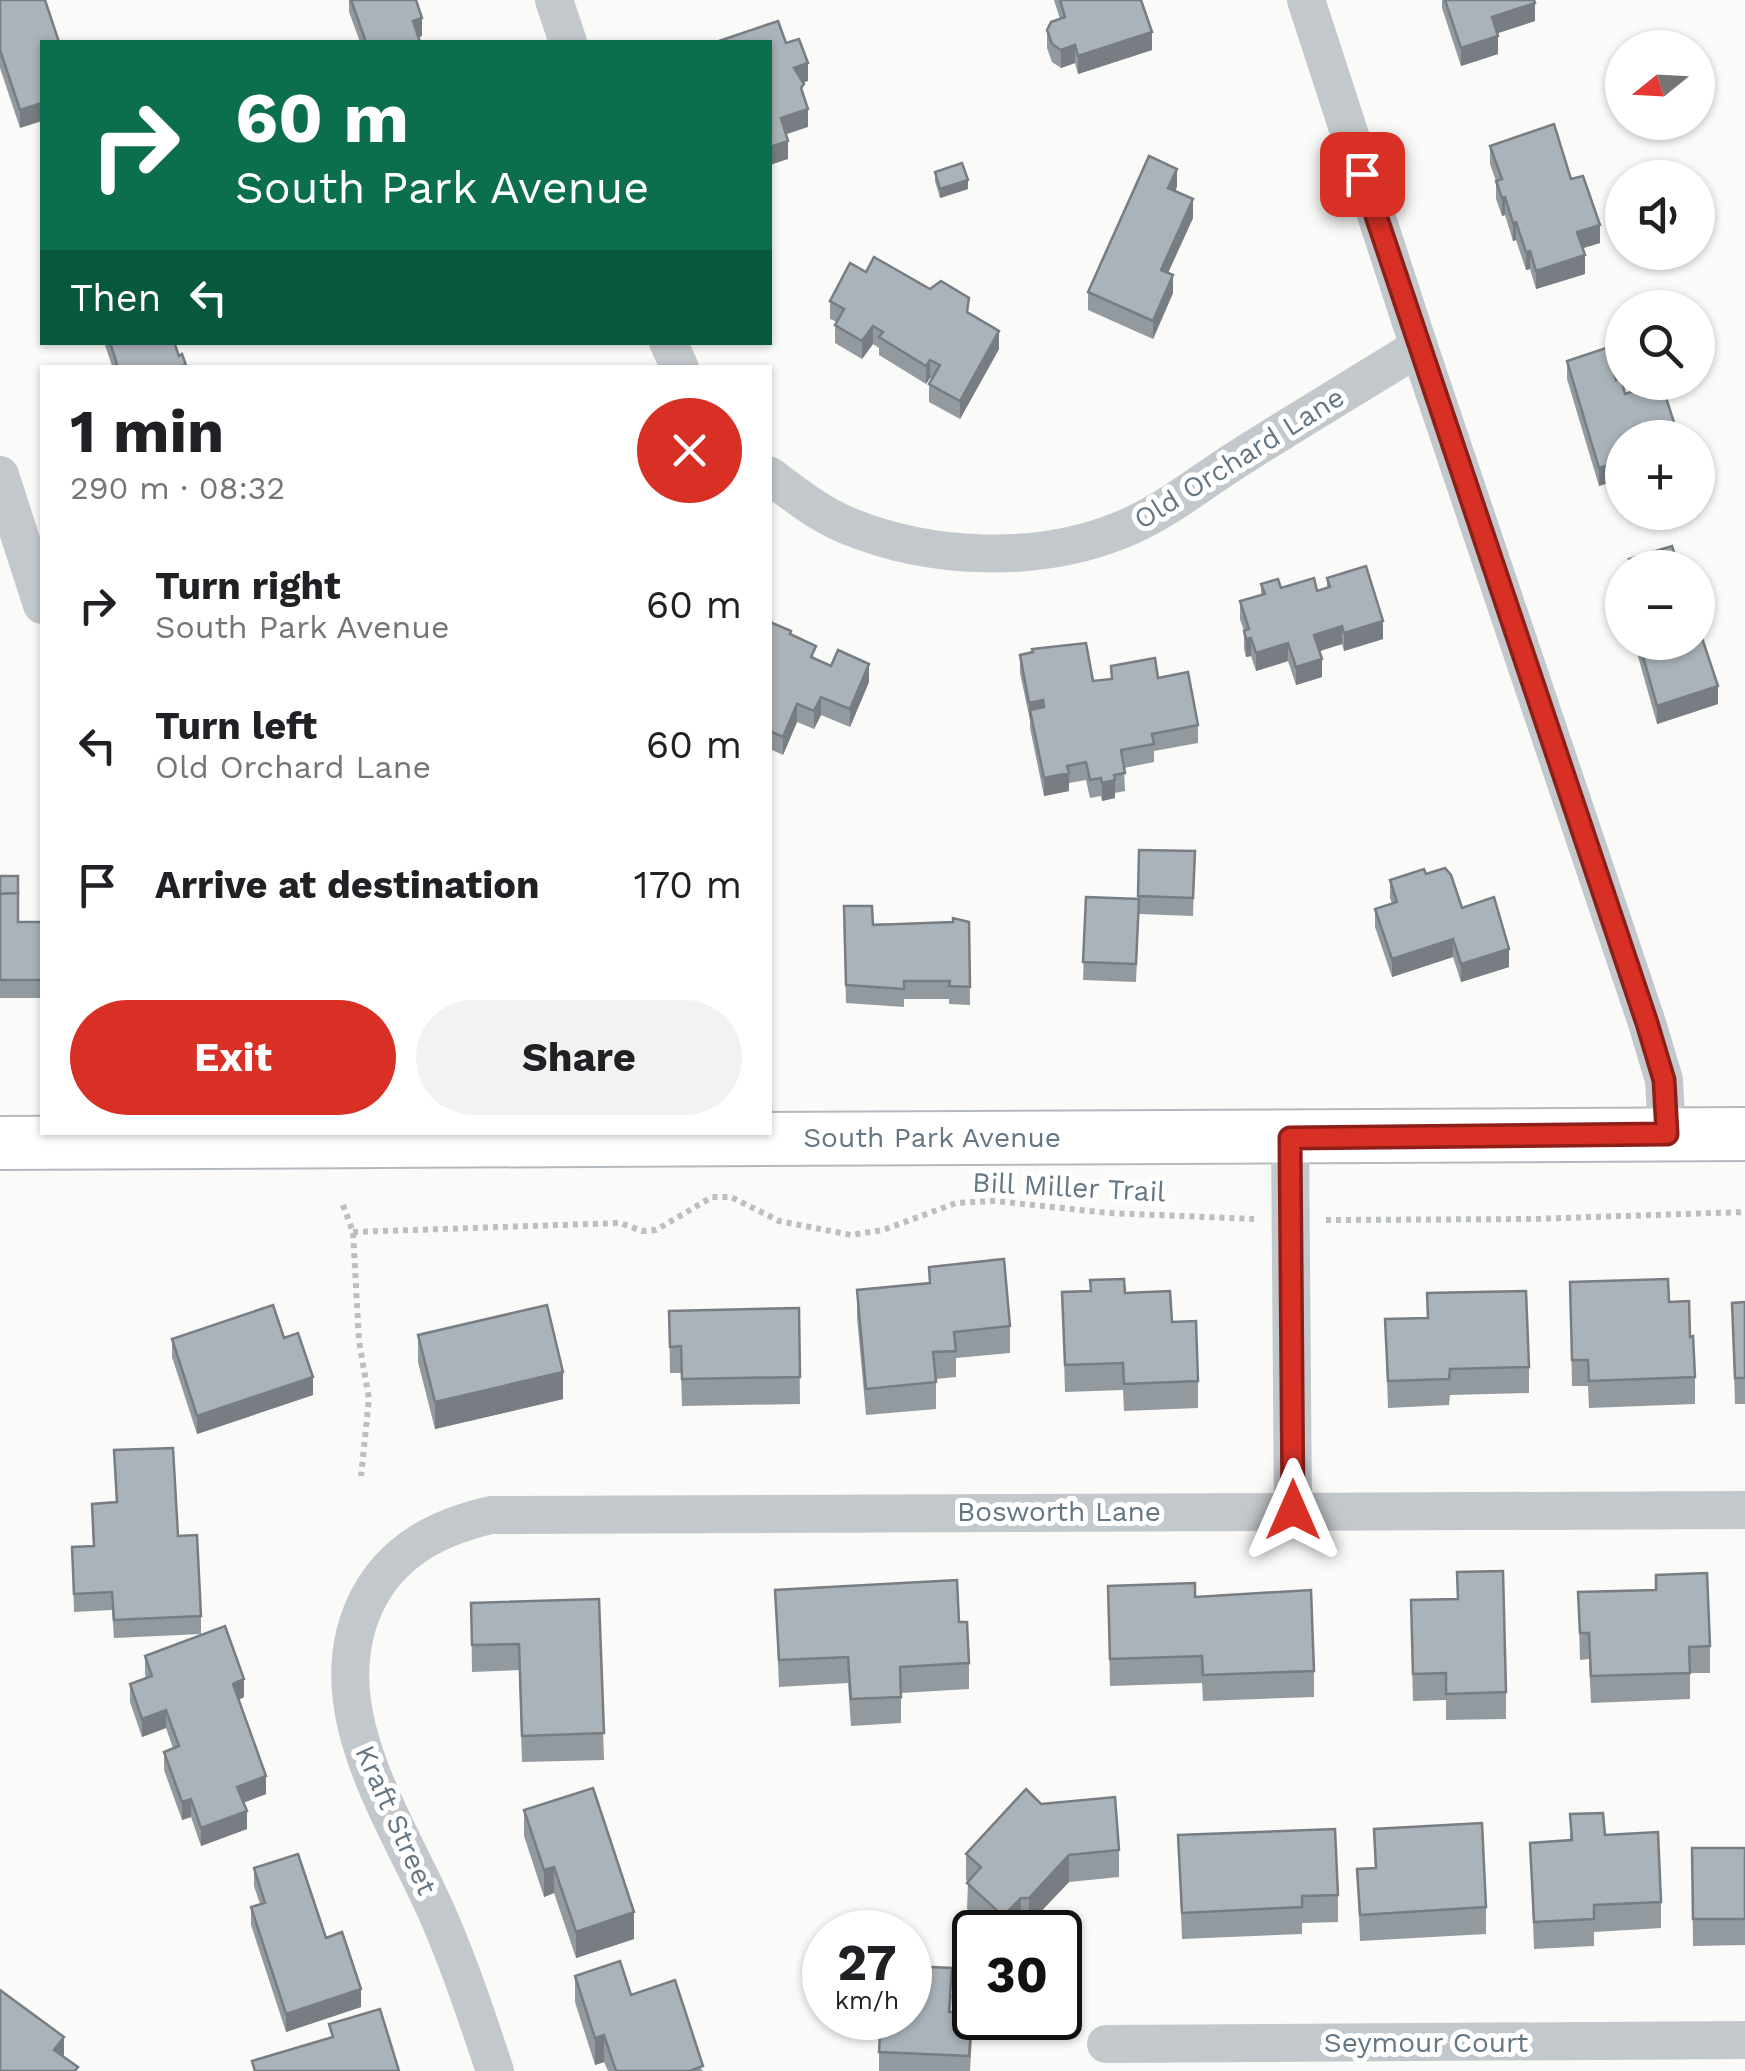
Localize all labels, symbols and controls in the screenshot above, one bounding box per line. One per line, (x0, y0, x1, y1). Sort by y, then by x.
north arrow (1605, 30, 1715, 140)
map controls (1605, 30, 1715, 660)
text: 60 m (235, 77, 409, 159)
icon: right (70, 80, 200, 210)
pin (1320, 132, 1405, 217)
icon: arrive (1335, 147, 1390, 202)
button: sound (1605, 160, 1715, 270)
text: South Park Avenue (235, 161, 649, 214)
icon: left (181, 270, 236, 325)
text: Then (70, 276, 161, 320)
button: search (1605, 290, 1715, 400)
street label: Old Orchard Lane (1128, 380, 1350, 536)
text: 1 min (70, 396, 224, 467)
button: close (637, 398, 742, 503)
button: + (1605, 420, 1715, 530)
text: 290 m · 08:32 (70, 469, 285, 507)
button: − (1605, 550, 1715, 660)
text: Turn right (155, 564, 341, 608)
icon: right (70, 578, 125, 633)
text: 60 m (646, 583, 742, 627)
text: South Park Avenue (155, 608, 450, 646)
text: Turn left (155, 704, 317, 748)
icon: left (70, 718, 125, 773)
text: 60 m (646, 723, 742, 767)
text: Old Orchard Lane (155, 748, 431, 786)
icon: arrive (70, 858, 125, 913)
text: Arrive at destination (155, 863, 540, 907)
text: 170 m (634, 863, 742, 907)
button: Exit (70, 1000, 396, 1115)
button: Share (416, 1000, 742, 1115)
street label: South Park Avenue (803, 1121, 1061, 1154)
street label: Bill Miller Trail (971, 1165, 1167, 1209)
position arrow (1241, 1458, 1345, 1562)
street label: Bosworth Lane (957, 1495, 1161, 1528)
street label: Kraft Street (348, 1740, 444, 1900)
speed limit sign: 30 (952, 1910, 1082, 2040)
text: 27 (837, 1933, 897, 1992)
text: km/h (835, 1986, 899, 2015)
street label: Seymour Court (1324, 2026, 1529, 2059)

